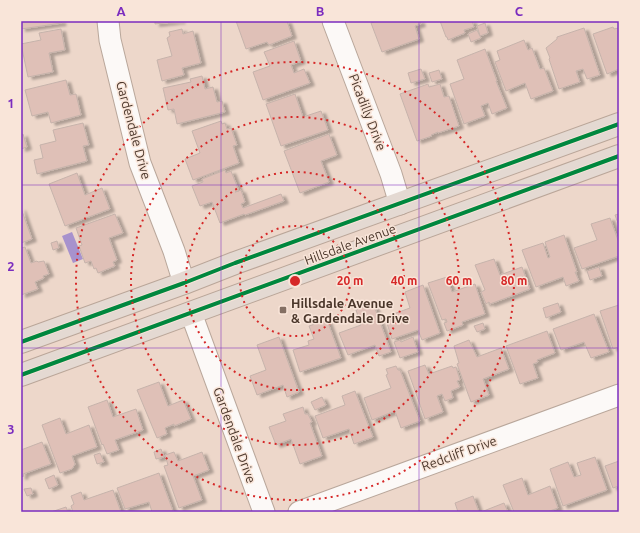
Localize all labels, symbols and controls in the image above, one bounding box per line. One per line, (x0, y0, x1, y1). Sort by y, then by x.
text: A (116, 4, 126, 18)
text: B (316, 4, 325, 18)
text: C (515, 4, 524, 18)
street label: Picadilly Drive (347, 72, 389, 152)
street label: Gardendale Drive (114, 79, 154, 181)
text: 1 (7, 96, 15, 110)
street label: Hillsdale Avenue (302, 221, 398, 267)
text: 2 (7, 259, 15, 273)
centre of rings (288, 274, 302, 288)
text: 20 m (337, 274, 363, 287)
text: 40 m (391, 274, 417, 287)
text: 60 m (446, 274, 472, 287)
text: 80 m (501, 274, 527, 287)
place label: Hillsdale Avenue & Gardendale Drive (291, 296, 409, 325)
marker: Hillsdale Avenue & Gardendale Drive (278, 305, 288, 315)
street label: Gardendale Drive (211, 385, 259, 485)
text: 3 (7, 422, 15, 436)
street label: Redcliff Drive (419, 433, 499, 473)

